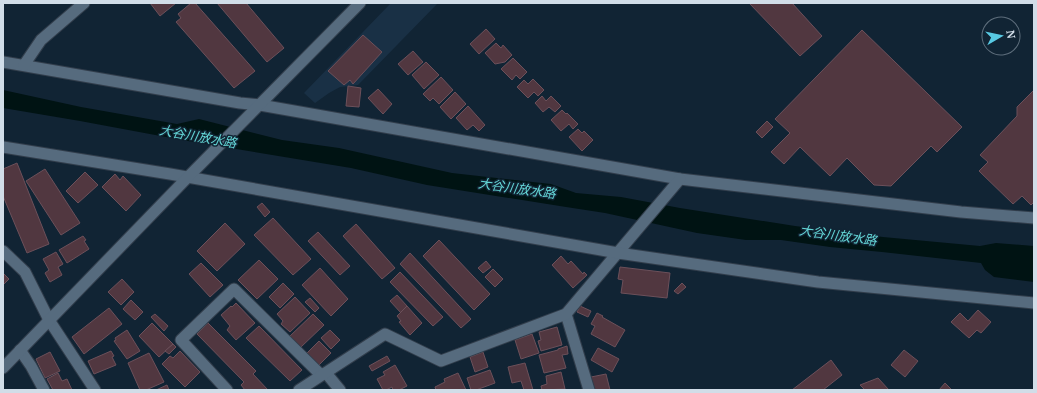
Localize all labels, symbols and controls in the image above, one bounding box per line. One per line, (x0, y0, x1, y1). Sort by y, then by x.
north arrow (981, 16, 1021, 56)
text: N (1003, 29, 1020, 40)
water label: 大谷川放水路 (158, 120, 239, 152)
water label: 大谷川放水路 (477, 174, 558, 202)
water label: 大谷川放水路 (798, 221, 879, 249)

